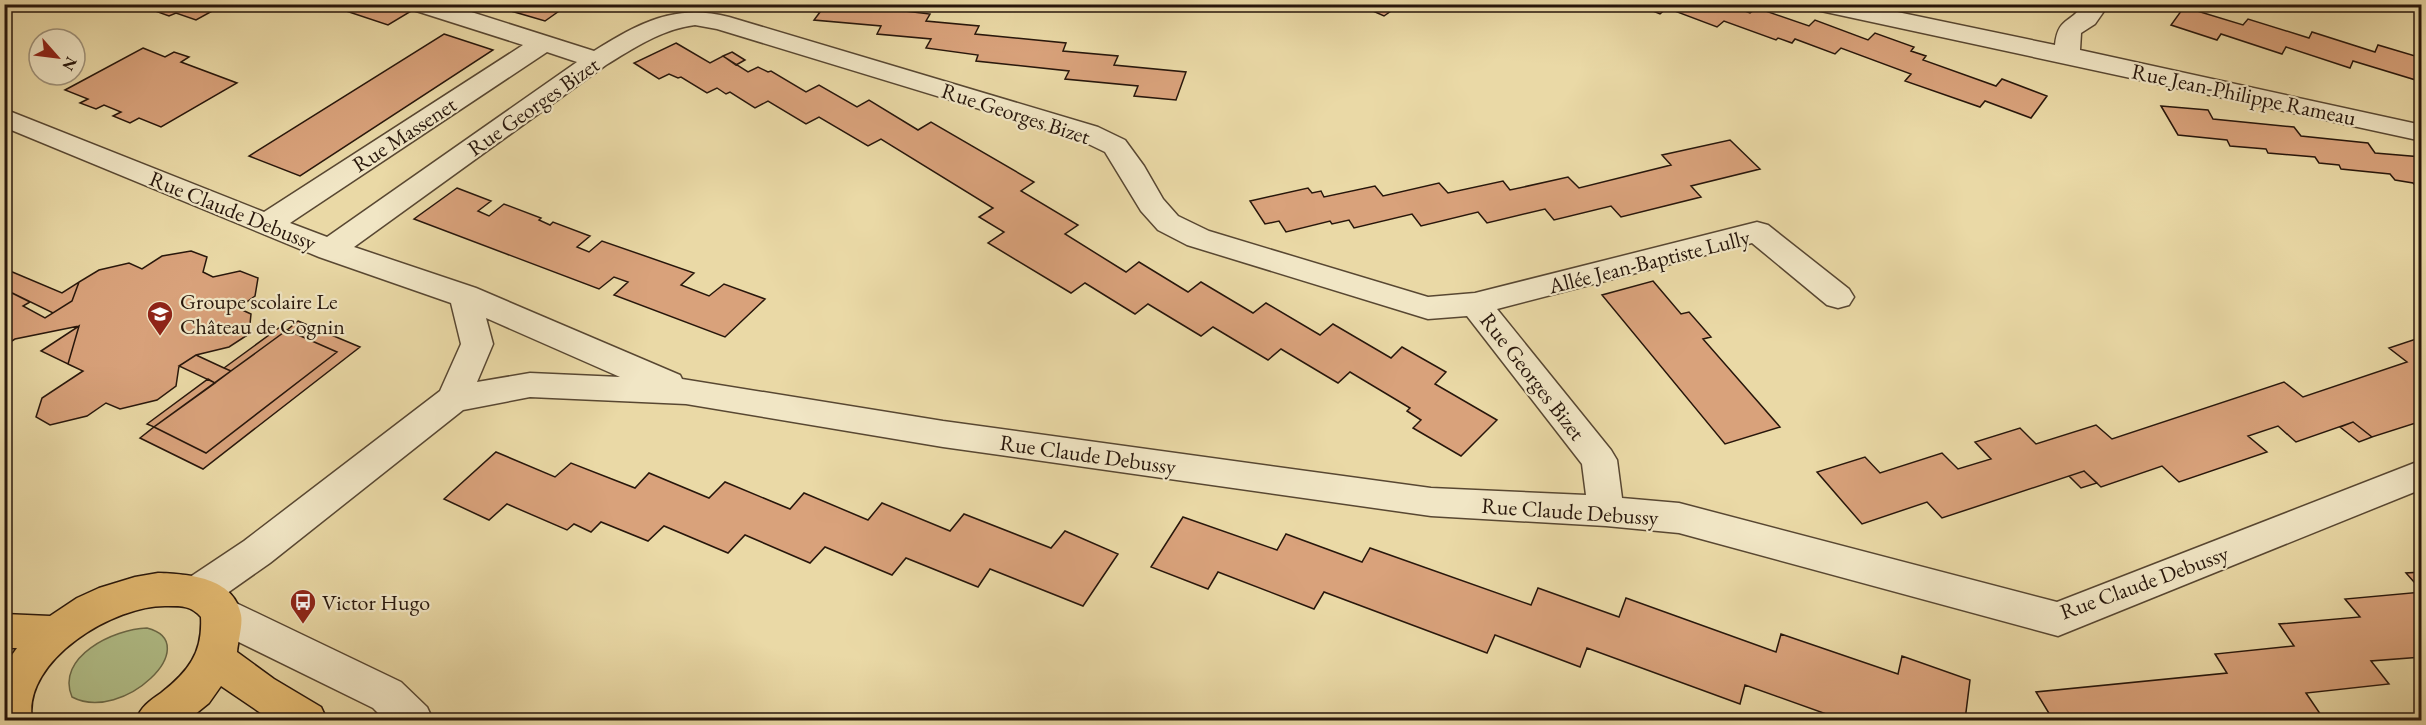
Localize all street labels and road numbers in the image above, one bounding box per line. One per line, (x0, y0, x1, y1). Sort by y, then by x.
street label: Rue Georges Bizet (462, 50, 605, 163)
street label: Rue Jean-Philippe Rameau (2129, 57, 2359, 133)
street label: Rue Georges Bizet (938, 76, 1094, 151)
street label: Rue Massenet (347, 90, 462, 179)
street label: Rue Claude Debussy (145, 164, 321, 257)
street label: Allée Jean-Baptiste Lully (1544, 222, 1753, 301)
street label: Rue Georges Bizet (1474, 306, 1592, 446)
street label: Rue Claude Debussy (998, 428, 1178, 481)
street label: Rue Claude Debussy (1480, 491, 1660, 532)
street label: Rue Claude Debussy (2056, 538, 2233, 626)

